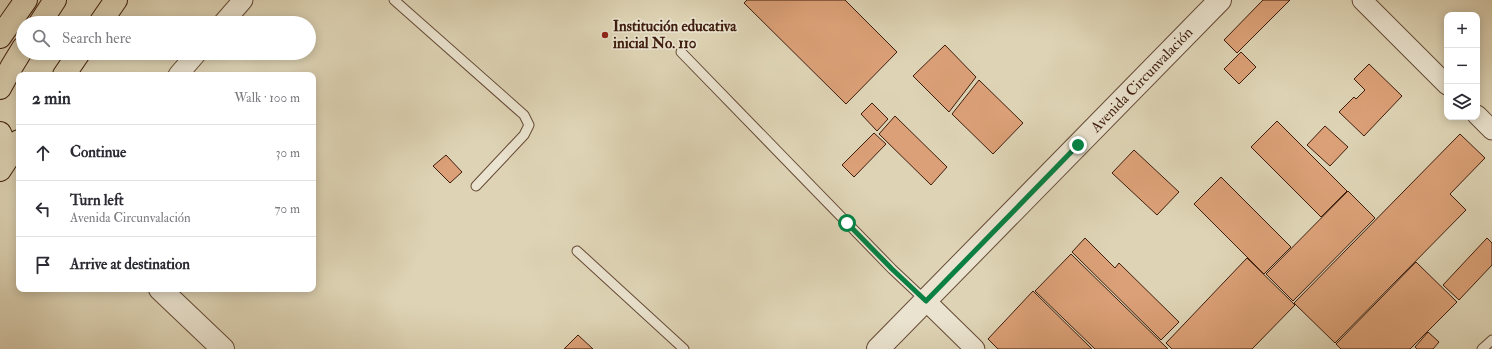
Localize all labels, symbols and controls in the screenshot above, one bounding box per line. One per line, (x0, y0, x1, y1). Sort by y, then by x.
map controls (1444, 12, 1480, 120)
button: + (1444, 12, 1480, 48)
search box (16, 16, 316, 60)
place label: Institución educativa inicial No. 110 (612, 17, 737, 53)
street label: Avenida Circunvalación (1086, 23, 1197, 137)
icon: search (30, 27, 52, 49)
text: Search here (62, 29, 131, 48)
marker: Institución educativa inicial No. 110 (600, 30, 610, 40)
button: − (1444, 48, 1480, 84)
button: layers (1444, 84, 1480, 120)
text: 2 min (32, 88, 71, 109)
text: Walk · 100 m (234, 90, 300, 106)
route end (1069, 136, 1087, 154)
icon: ahead (32, 142, 54, 164)
text: Continue (70, 143, 126, 162)
text: 30 m (276, 145, 300, 161)
text: Turn left (70, 191, 124, 210)
icon: left (32, 198, 54, 220)
text: 70 m (275, 201, 300, 217)
text: Avenida Circunvalación (70, 210, 191, 226)
route start (838, 214, 856, 232)
icon: arrive (32, 254, 54, 276)
text: Arrive at destination (70, 255, 190, 274)

